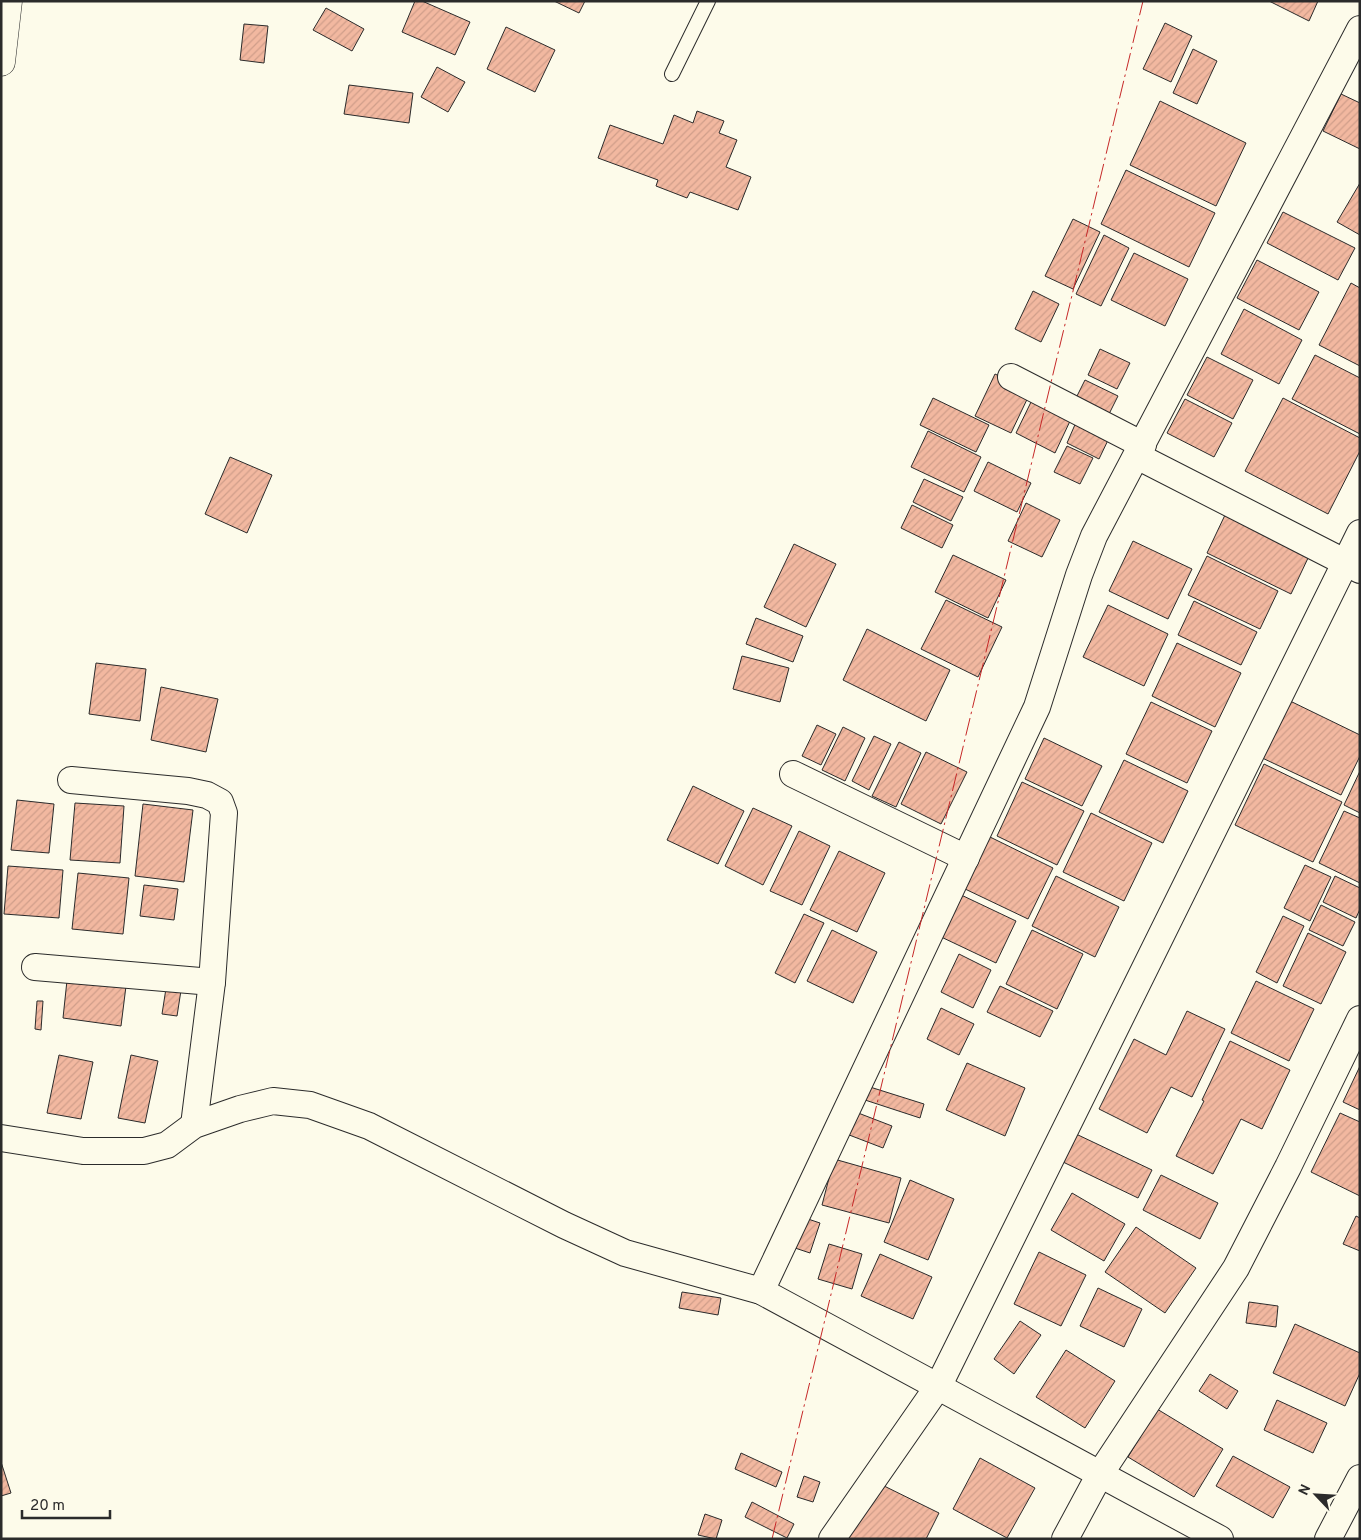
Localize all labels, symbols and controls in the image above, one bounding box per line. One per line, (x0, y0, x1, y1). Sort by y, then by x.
north arrow (1291, 1470, 1341, 1520)
text: N (1296, 1482, 1315, 1498)
scale bar (22, 1488, 110, 1520)
text: 20 m (30, 1497, 65, 1516)

